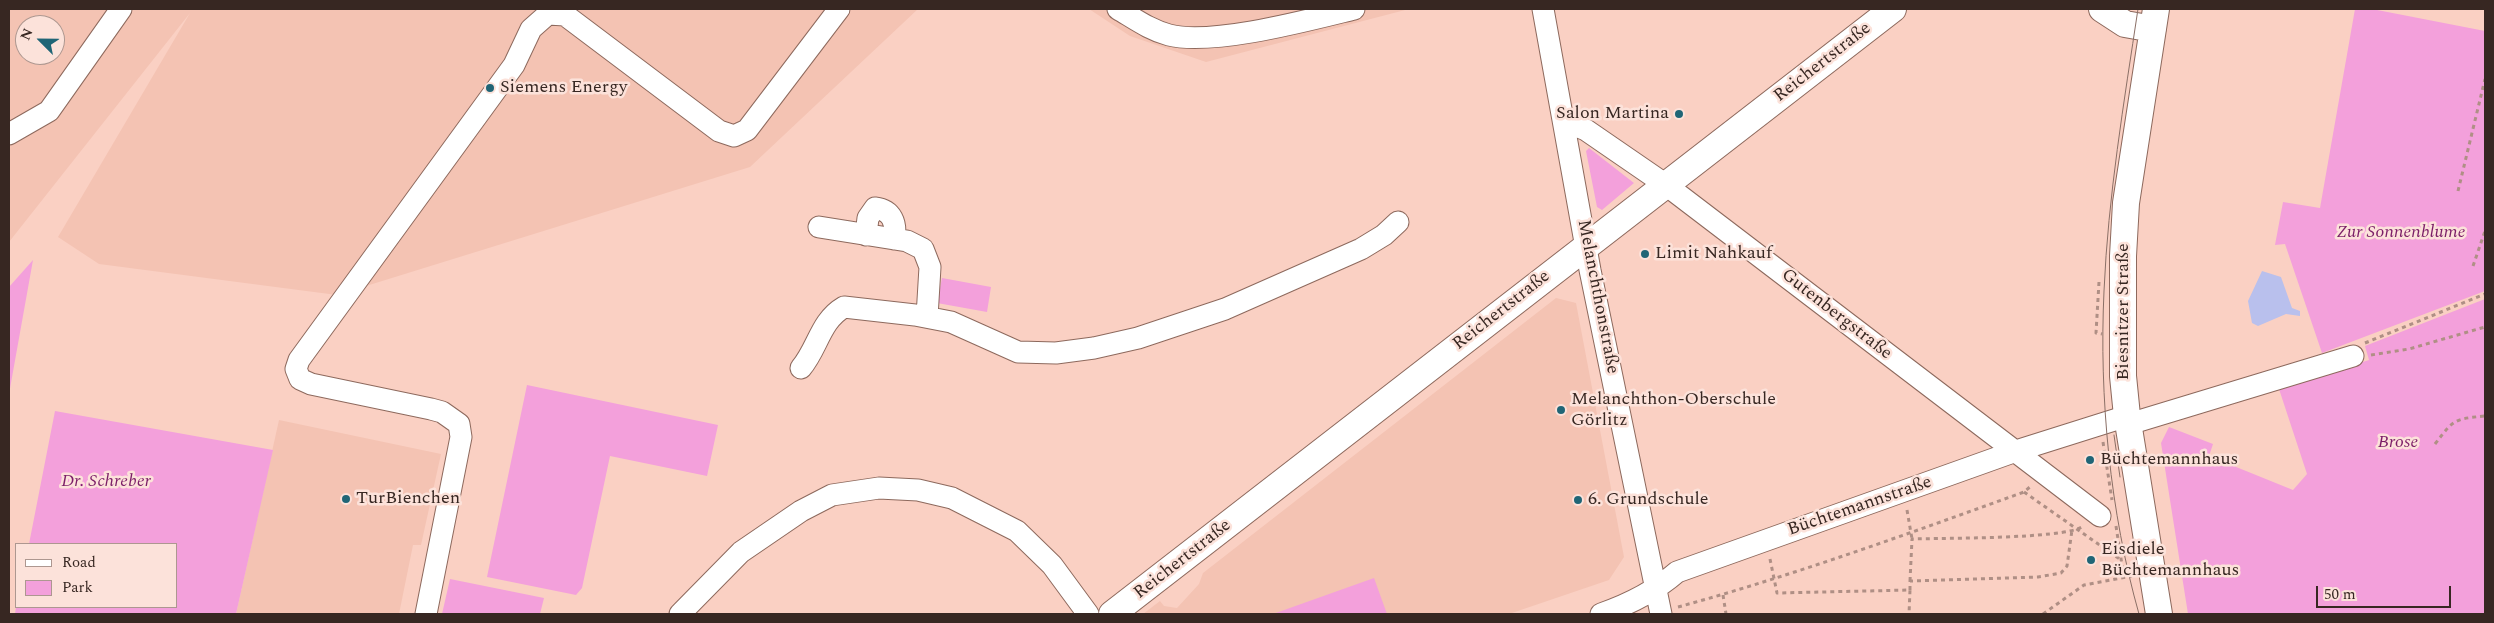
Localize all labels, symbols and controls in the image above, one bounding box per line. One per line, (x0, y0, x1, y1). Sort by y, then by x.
north arrow (15, 15, 65, 65)
street label: Reichertstraße (1770, 18, 1876, 108)
text: N (15, 25, 39, 44)
place label: Siemens Energy (500, 77, 627, 99)
marker: Siemens Energy (484, 82, 496, 94)
place label: Salon Martina (1556, 103, 1669, 125)
marker: Salon Martina (1673, 108, 1685, 120)
street label: Melanchthonstraße (1571, 218, 1623, 376)
park label: Zur Sonnenblume (2337, 222, 2465, 244)
place label: Limit Nahkauf (1655, 243, 1772, 265)
street label: Biesnitzer Straße (2113, 243, 2135, 381)
marker: Limit Nahkauf (1639, 248, 1651, 260)
street label: Gutenbergstraße (1776, 265, 1896, 365)
street label: Reichertstraße (1449, 266, 1555, 356)
place label: Melanchthon-Oberschule Görlitz (1571, 389, 1776, 432)
marker: Melanchthon-Oberschule Görlitz (1555, 404, 1567, 416)
park label: Brose (2378, 432, 2418, 454)
place label: Büchtemannhaus (2100, 449, 2238, 471)
marker: Büchtemannhaus (2084, 454, 2096, 466)
park label: Dr. Schreber (61, 471, 151, 493)
street label: Büchtemannstraße (1785, 472, 1935, 542)
place label: TurBienchen (356, 488, 460, 510)
place label: 6. Grundschule (1588, 489, 1709, 511)
marker: TurBienchen (340, 493, 352, 505)
marker: 6. Grundschule (1572, 494, 1584, 506)
street label: Reichertstraße (1130, 515, 1236, 605)
place label: Eisdiele Büchtemannhaus (2101, 539, 2239, 582)
legend (15, 543, 178, 608)
text: Road (62, 551, 96, 574)
marker: Eisdiele Büchtemannhaus (2085, 554, 2097, 566)
text: Park (62, 576, 93, 599)
scale bar (2319, 576, 2454, 608)
text: 50 m (2324, 583, 2356, 606)

